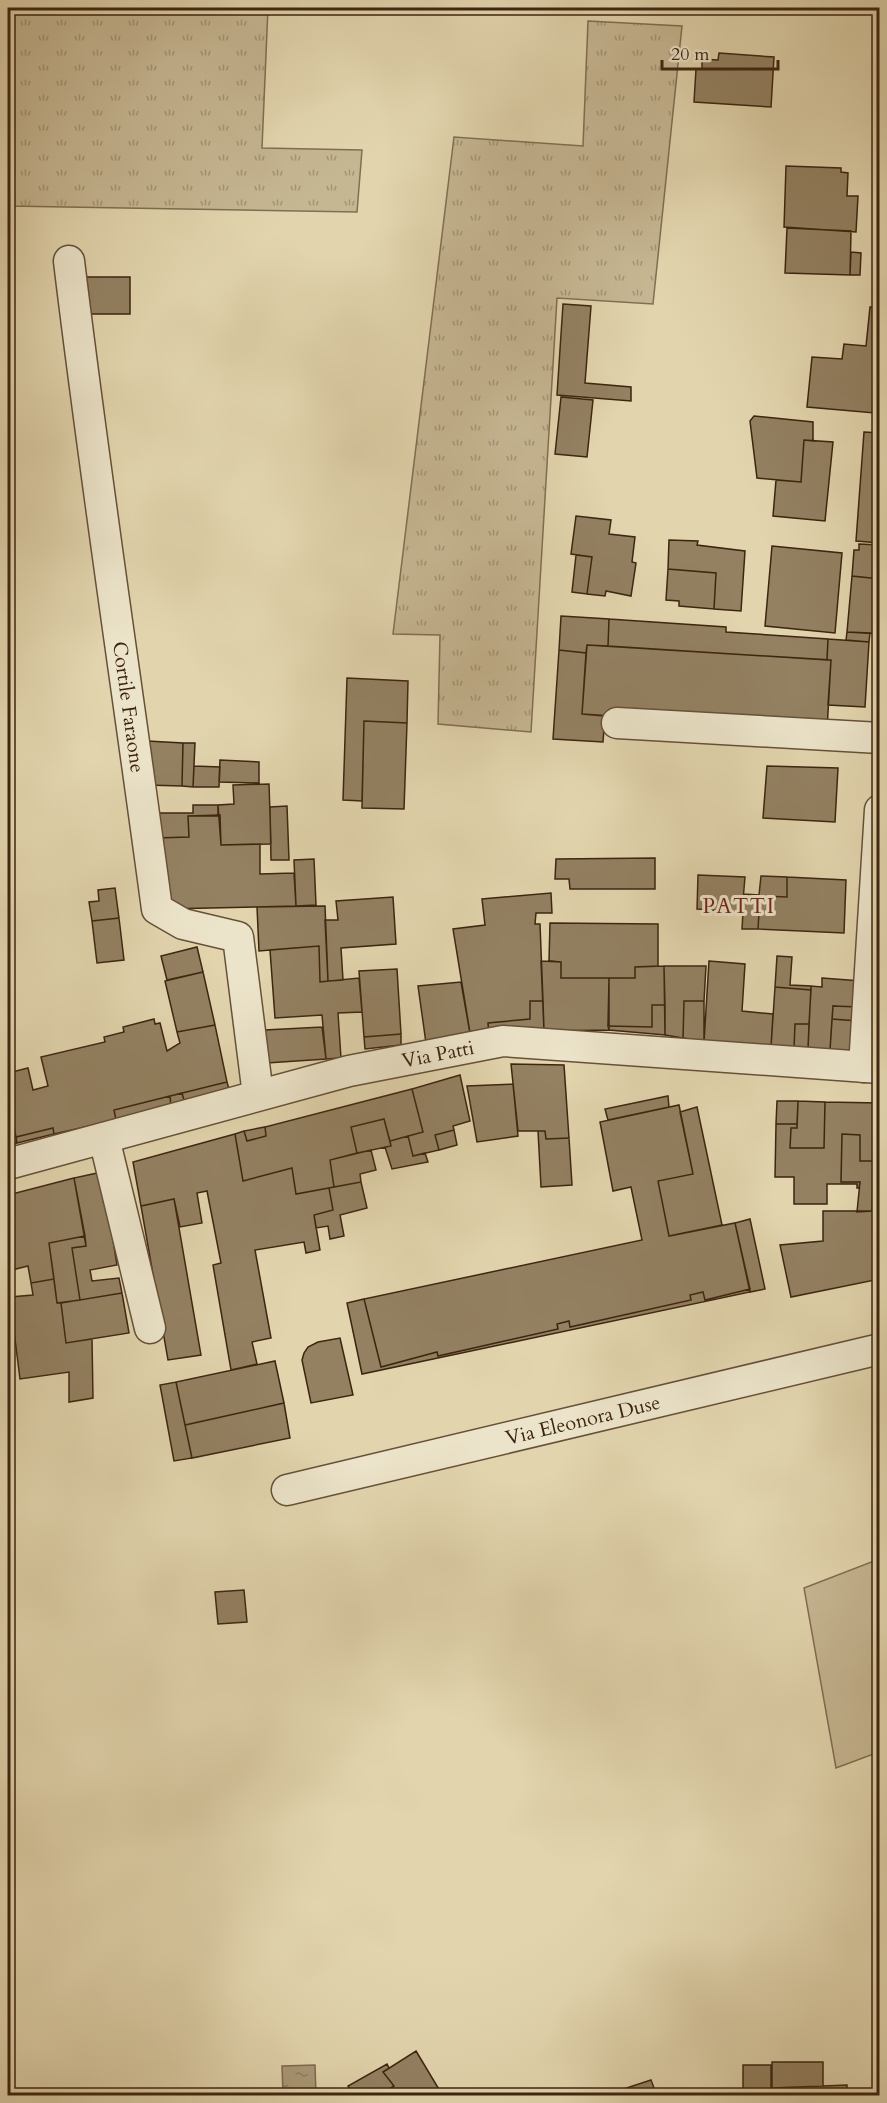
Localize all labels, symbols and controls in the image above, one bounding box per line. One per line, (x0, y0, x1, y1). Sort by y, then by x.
scale bar (662, 33, 778, 71)
text: 20 m (671, 42, 710, 67)
street label: Cortile Faraone (106, 640, 151, 774)
district label: PATTI (703, 892, 775, 921)
street label: Via Patti (400, 1034, 477, 1074)
street label: Via Eleonora Duse (503, 1389, 663, 1452)

